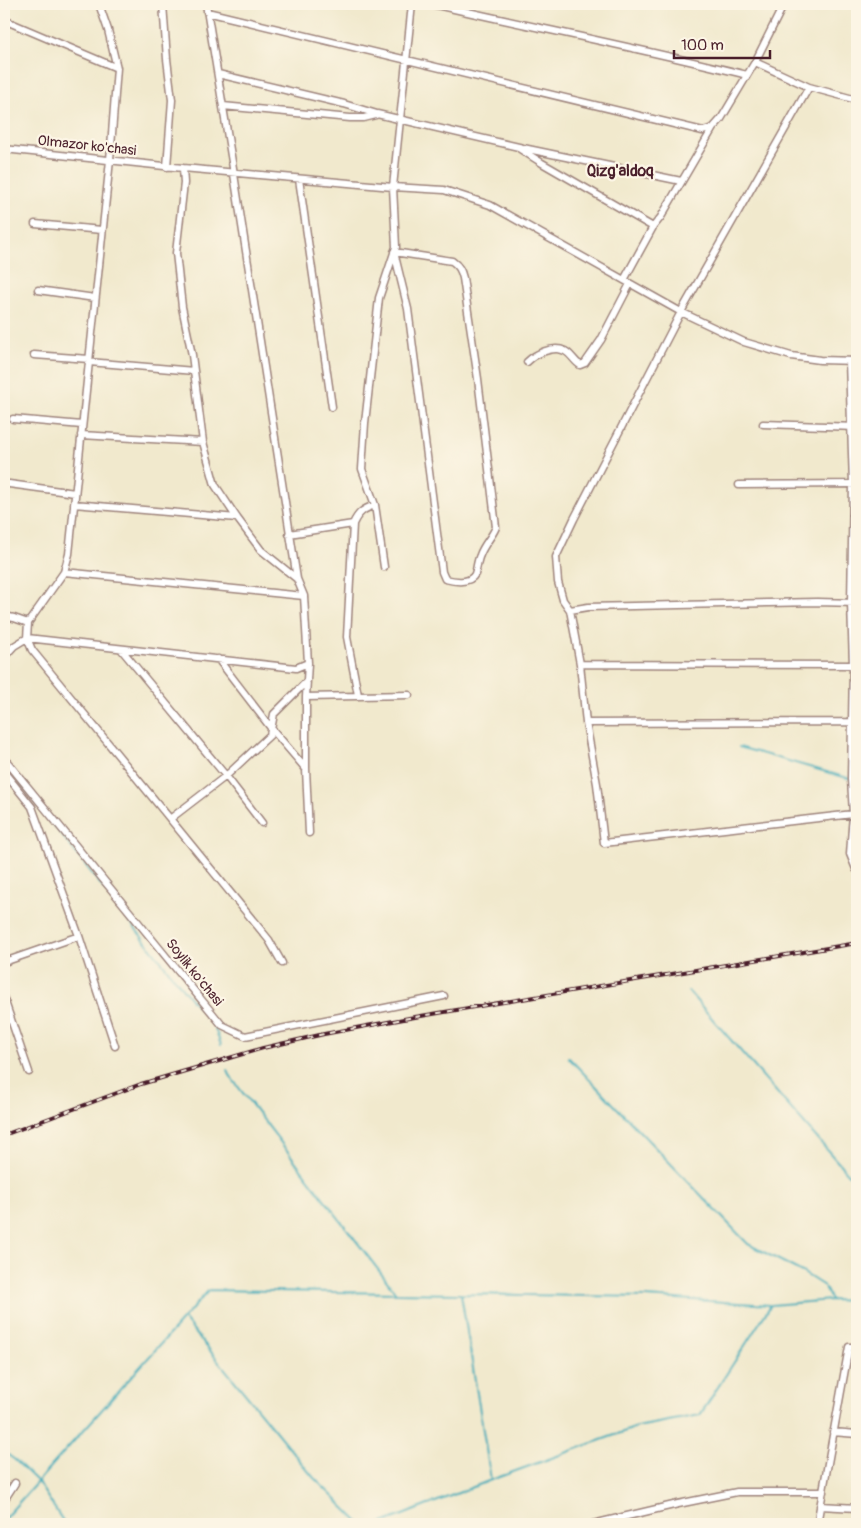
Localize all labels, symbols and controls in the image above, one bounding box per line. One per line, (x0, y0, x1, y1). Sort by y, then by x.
scale bar (674, 28, 770, 60)
text: 100 m (681, 36, 724, 55)
street label: Olmazor ko'chasi (37, 132, 138, 159)
district label: Qizg'aldoq (586, 161, 654, 181)
street label: Soylik ko'chasi (162, 935, 227, 1010)

